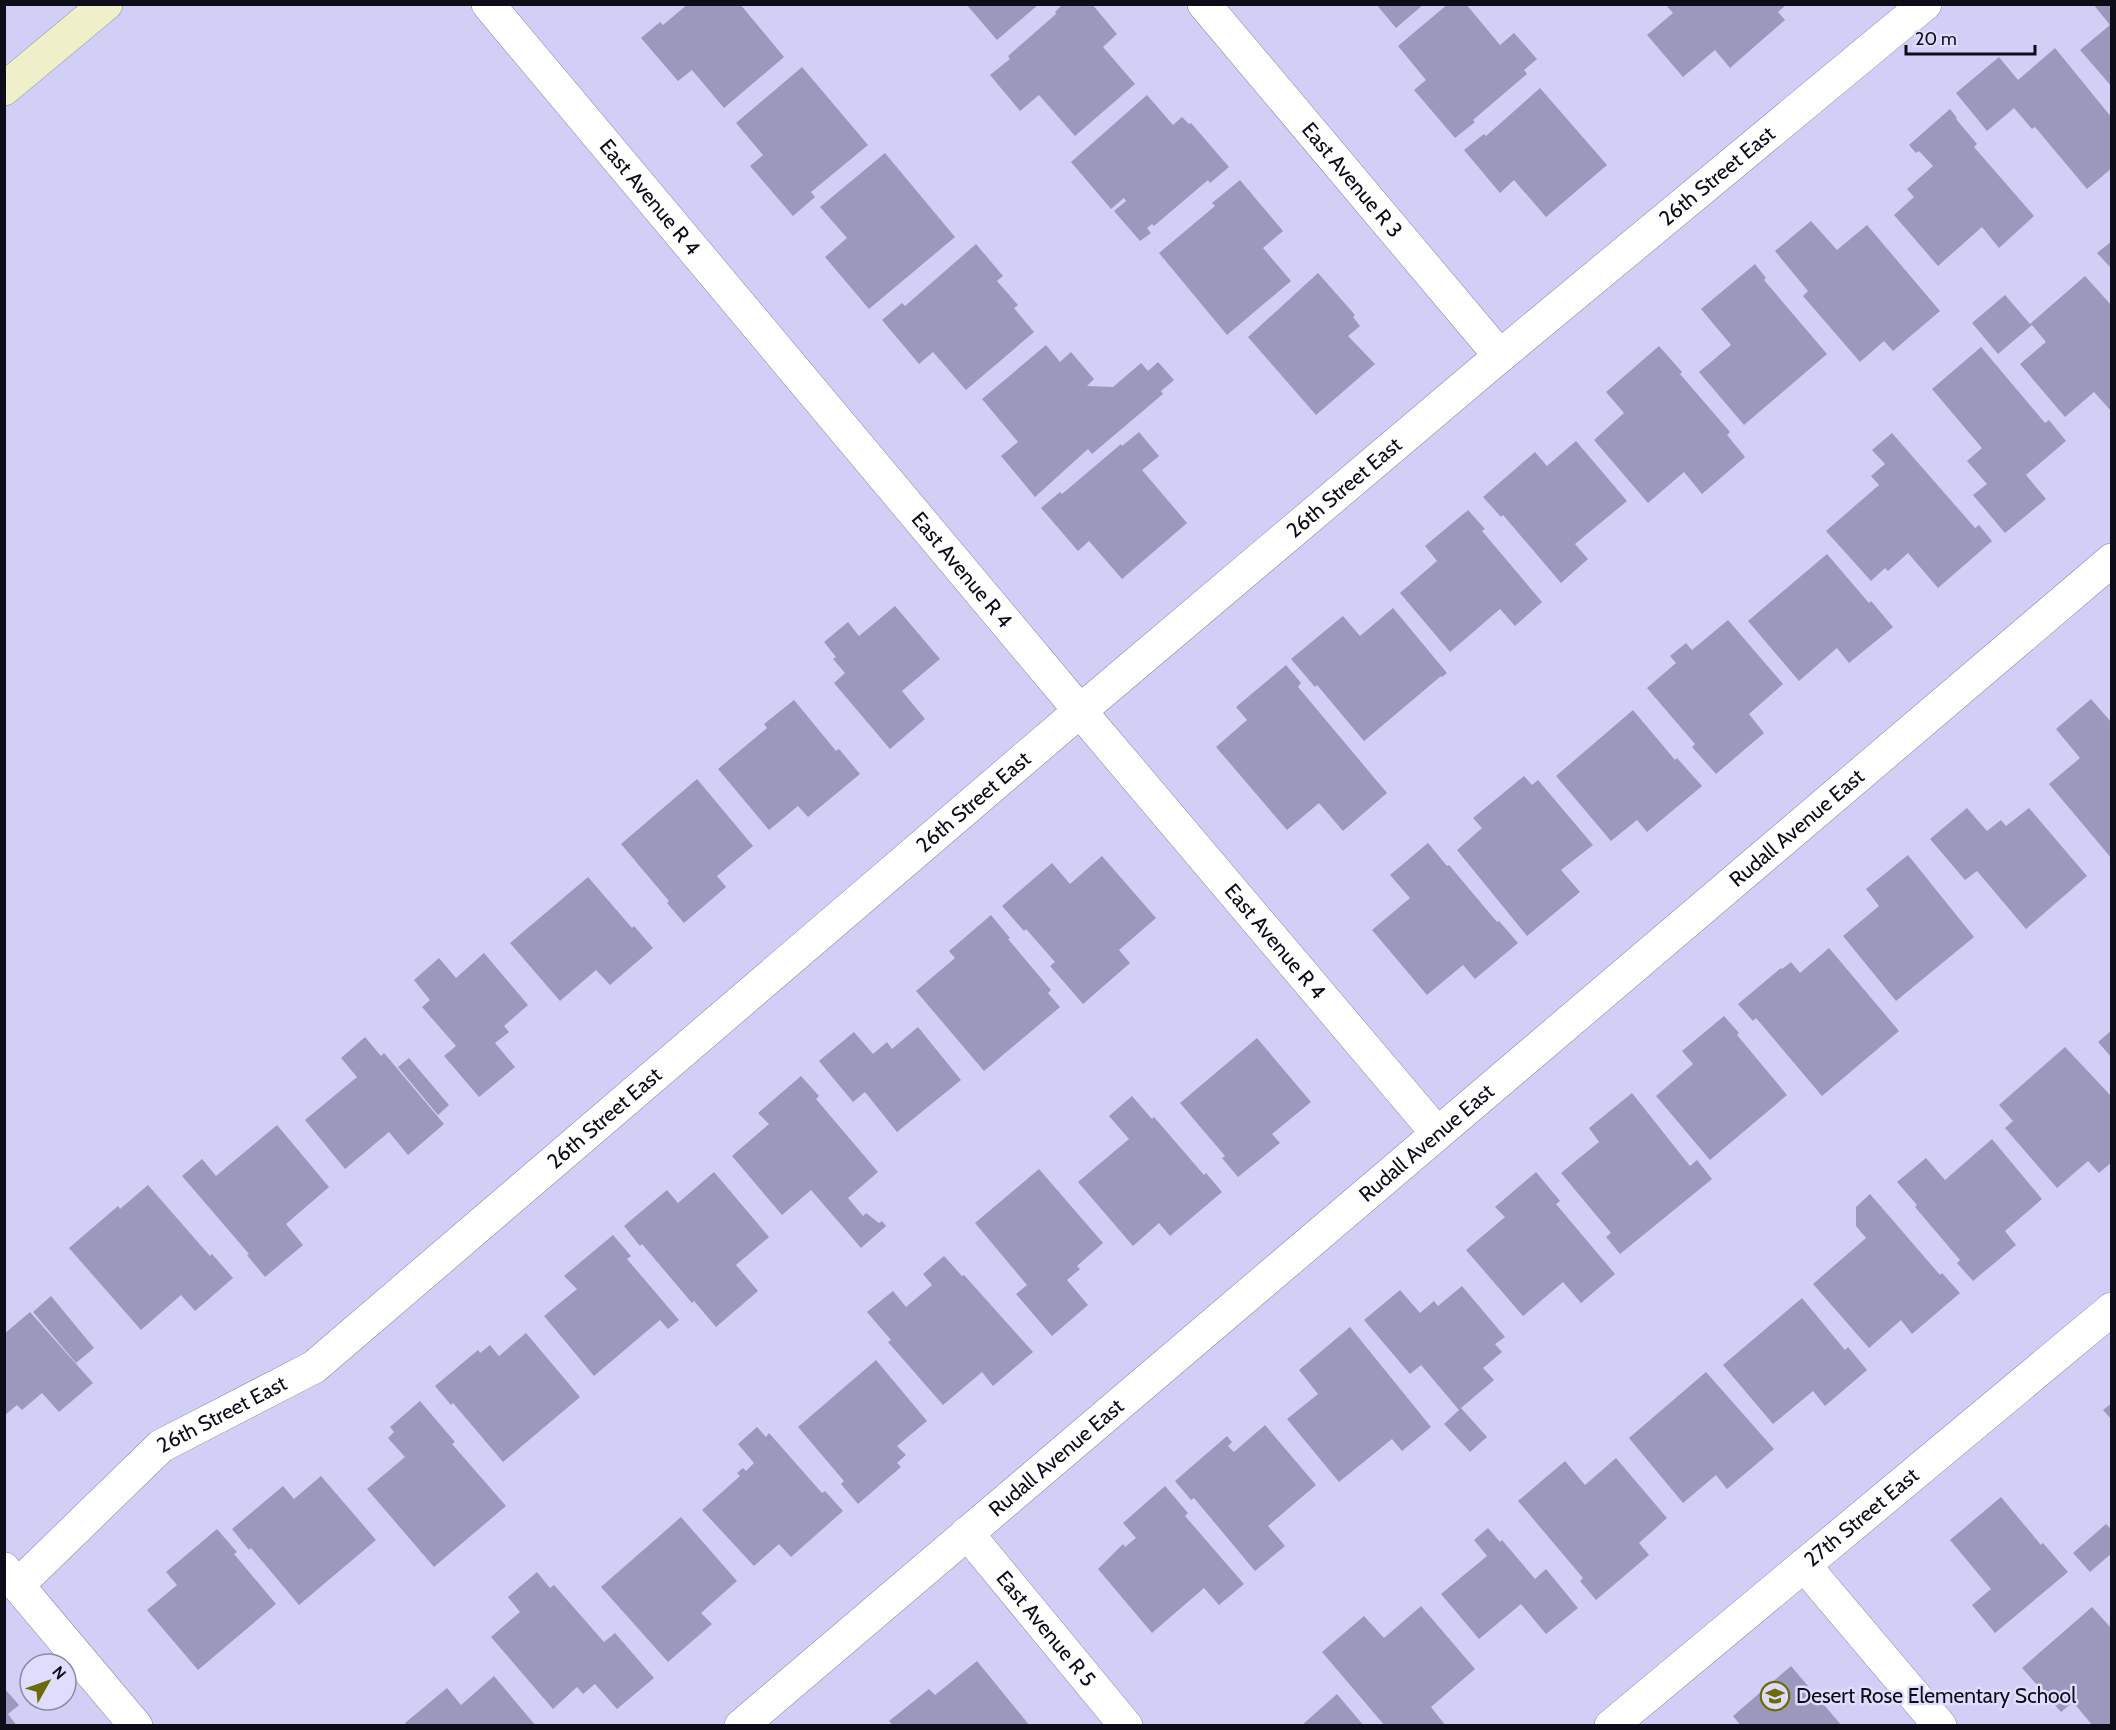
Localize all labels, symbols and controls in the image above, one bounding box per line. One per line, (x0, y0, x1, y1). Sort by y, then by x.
scale bar (1906, 18, 2035, 56)
text: 20 m (1915, 28, 1957, 50)
street label: East Avenue R 3 (1297, 117, 1408, 242)
street label: 26th Street East (1654, 121, 1780, 231)
street label: East Avenue R 4 (595, 134, 706, 260)
street label: 26th Street East (1281, 432, 1406, 543)
street label: East Avenue R 4 (907, 507, 1018, 632)
street label: 26th Street East (911, 746, 1035, 858)
street label: Rudall Avenue East (1724, 763, 1869, 892)
street label: East Avenue R 4 (1220, 878, 1331, 1004)
street label: 26th Street East (542, 1062, 666, 1174)
street label: Rudall Avenue East (1354, 1078, 1499, 1207)
street label: 26th Street East (153, 1370, 291, 1458)
street label: Rudall Avenue East (984, 1393, 1128, 1522)
street label: 27th Street East (1799, 1462, 1923, 1572)
street label: East Avenue R 5 (991, 1565, 1101, 1691)
north arrow (18, 1652, 78, 1712)
text: N (48, 1662, 70, 1683)
school or university icon: Desert Rose Elementary School (1759, 1680, 1791, 1712)
place label: Desert Rose Elementary School (1796, 1683, 2076, 1708)

